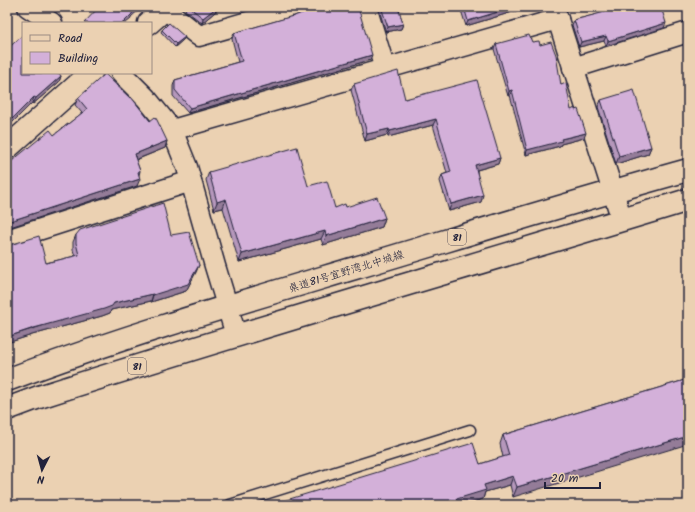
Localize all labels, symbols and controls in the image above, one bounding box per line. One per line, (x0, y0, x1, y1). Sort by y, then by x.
legend (22, 22, 152, 74)
text: Road (58, 29, 83, 48)
text: Building (58, 49, 98, 68)
road number: 81 (448, 229, 466, 245)
street label: 県道81号宜野湾北中城線 (286, 246, 406, 298)
road number: 81 (128, 358, 146, 374)
north arrow (22, 450, 62, 490)
scale bar (545, 464, 600, 490)
text: 20 m (551, 469, 579, 488)
text: N (37, 470, 45, 488)

